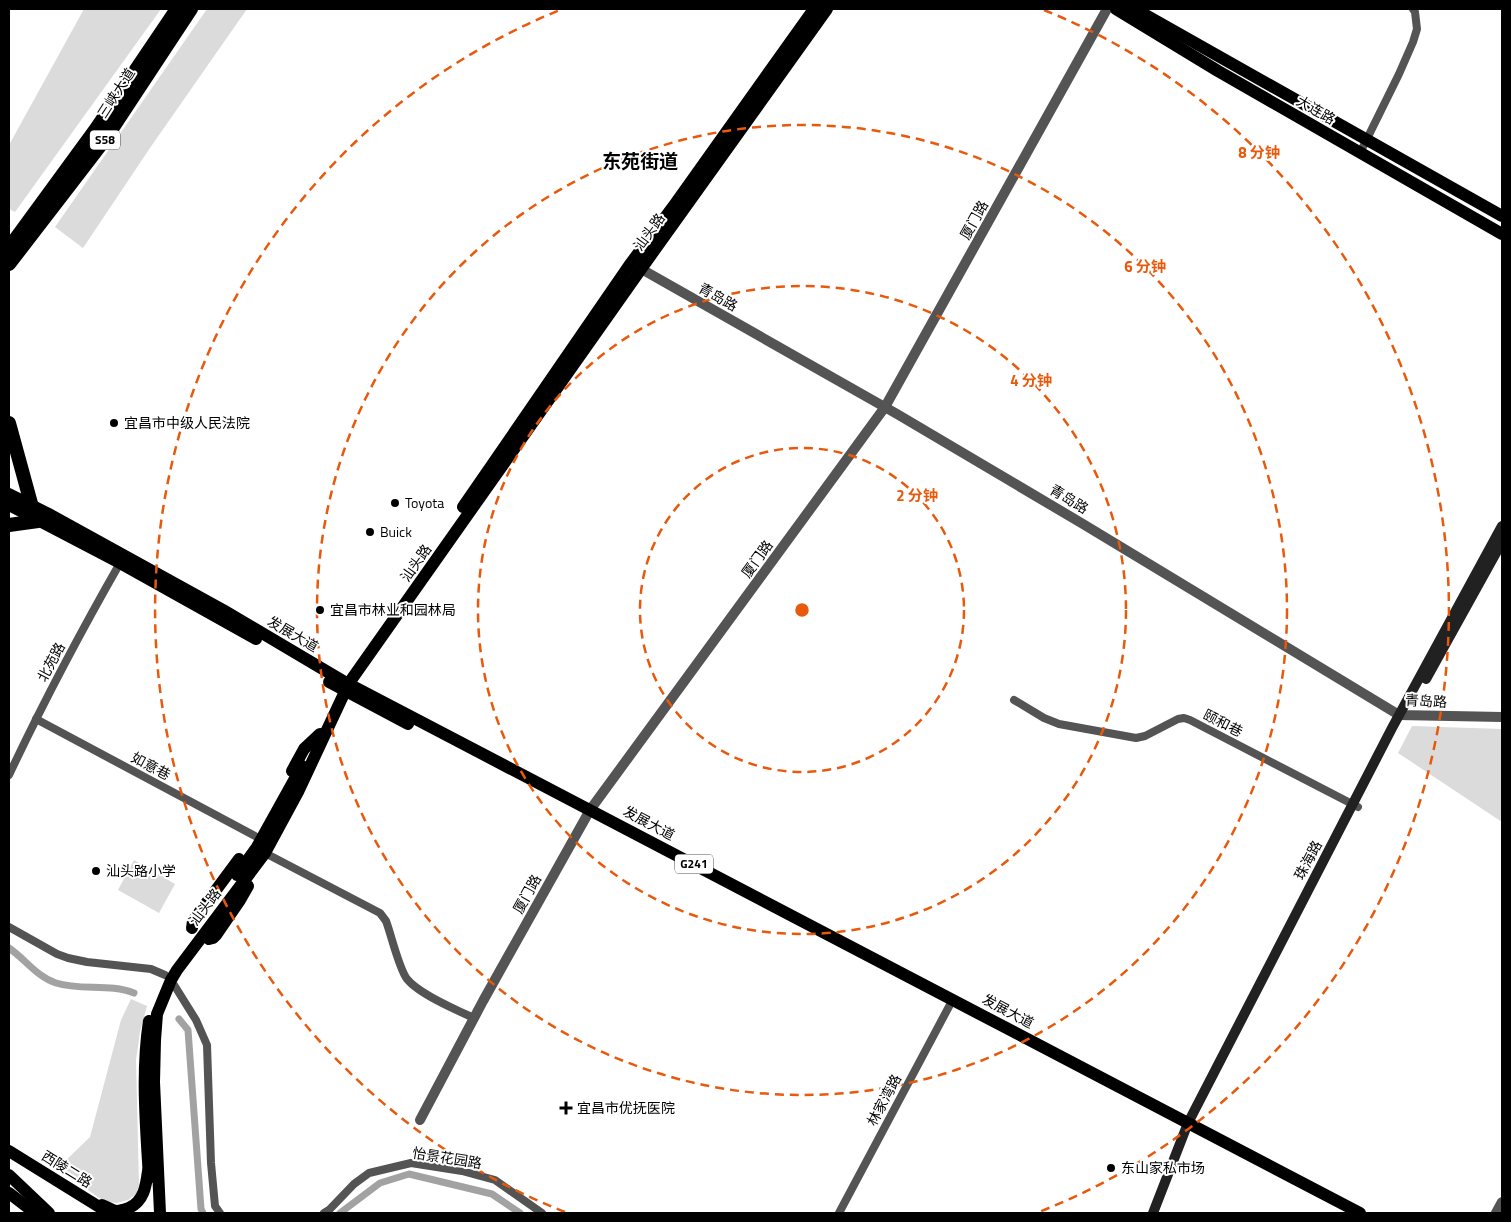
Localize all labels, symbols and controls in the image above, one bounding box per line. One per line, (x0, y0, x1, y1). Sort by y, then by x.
street label: 三峡大道 (92, 64, 140, 122)
street label: 大连路 (1293, 90, 1340, 129)
road number: S58 (90, 130, 120, 150)
text: 8 分钟 (1238, 141, 1280, 164)
district label: 东苑街道 (602, 146, 678, 175)
street label: 厦门路 (954, 196, 993, 243)
street label: 汕头路 (628, 209, 669, 255)
text: 6 分钟 (1124, 255, 1166, 278)
street label: 青岛路 (695, 277, 742, 316)
text: 4 分钟 (1010, 369, 1052, 392)
place label: 宜昌市中级人民法院 (124, 412, 250, 433)
marker: 宜昌市中级人民法院 (108, 417, 120, 429)
street label: 青岛路 (1046, 479, 1093, 518)
text: 2 分钟 (896, 484, 938, 507)
place label: Toyota (405, 492, 444, 513)
marker: Toyota (389, 497, 401, 509)
place label: Buick (380, 521, 412, 542)
marker: Buick (364, 526, 376, 538)
street label: 厦门路 (736, 536, 777, 582)
street label: 汕头路 (395, 539, 436, 586)
place label: 宜昌市林业和园林局 (330, 599, 456, 620)
centre of rings (793, 601, 811, 619)
marker: 宜昌市林业和园林局 (314, 604, 326, 616)
street label: 发展大道 (264, 610, 323, 657)
street label: 北苑路 (31, 638, 70, 685)
street label: 青岛路 (1405, 689, 1448, 712)
street label: 颐和巷 (1200, 704, 1247, 741)
street label: 如意巷 (128, 746, 175, 785)
street label: 发展大道 (620, 800, 679, 845)
street label: 珠海路 (1288, 836, 1327, 883)
road number: G241 (675, 854, 713, 874)
place label: 汕头路小学 (106, 860, 176, 881)
marker: 汕头路小学 (90, 865, 102, 877)
street label: 厦门路 (507, 870, 546, 917)
street label: 汕头路 (184, 884, 226, 930)
street label: 发展大道 (979, 988, 1038, 1033)
street label: 林家湾路 (861, 1070, 906, 1129)
place label: 宜昌市优抚医院 (577, 1097, 675, 1118)
marker: 宜昌市优抚医院 (559, 1101, 573, 1115)
street label: 怡景花园路 (411, 1142, 483, 1173)
street label: 西陵二路 (38, 1145, 97, 1192)
place label: 东山家私市场 (1121, 1157, 1205, 1178)
marker: 东山家私市场 (1105, 1162, 1117, 1174)

